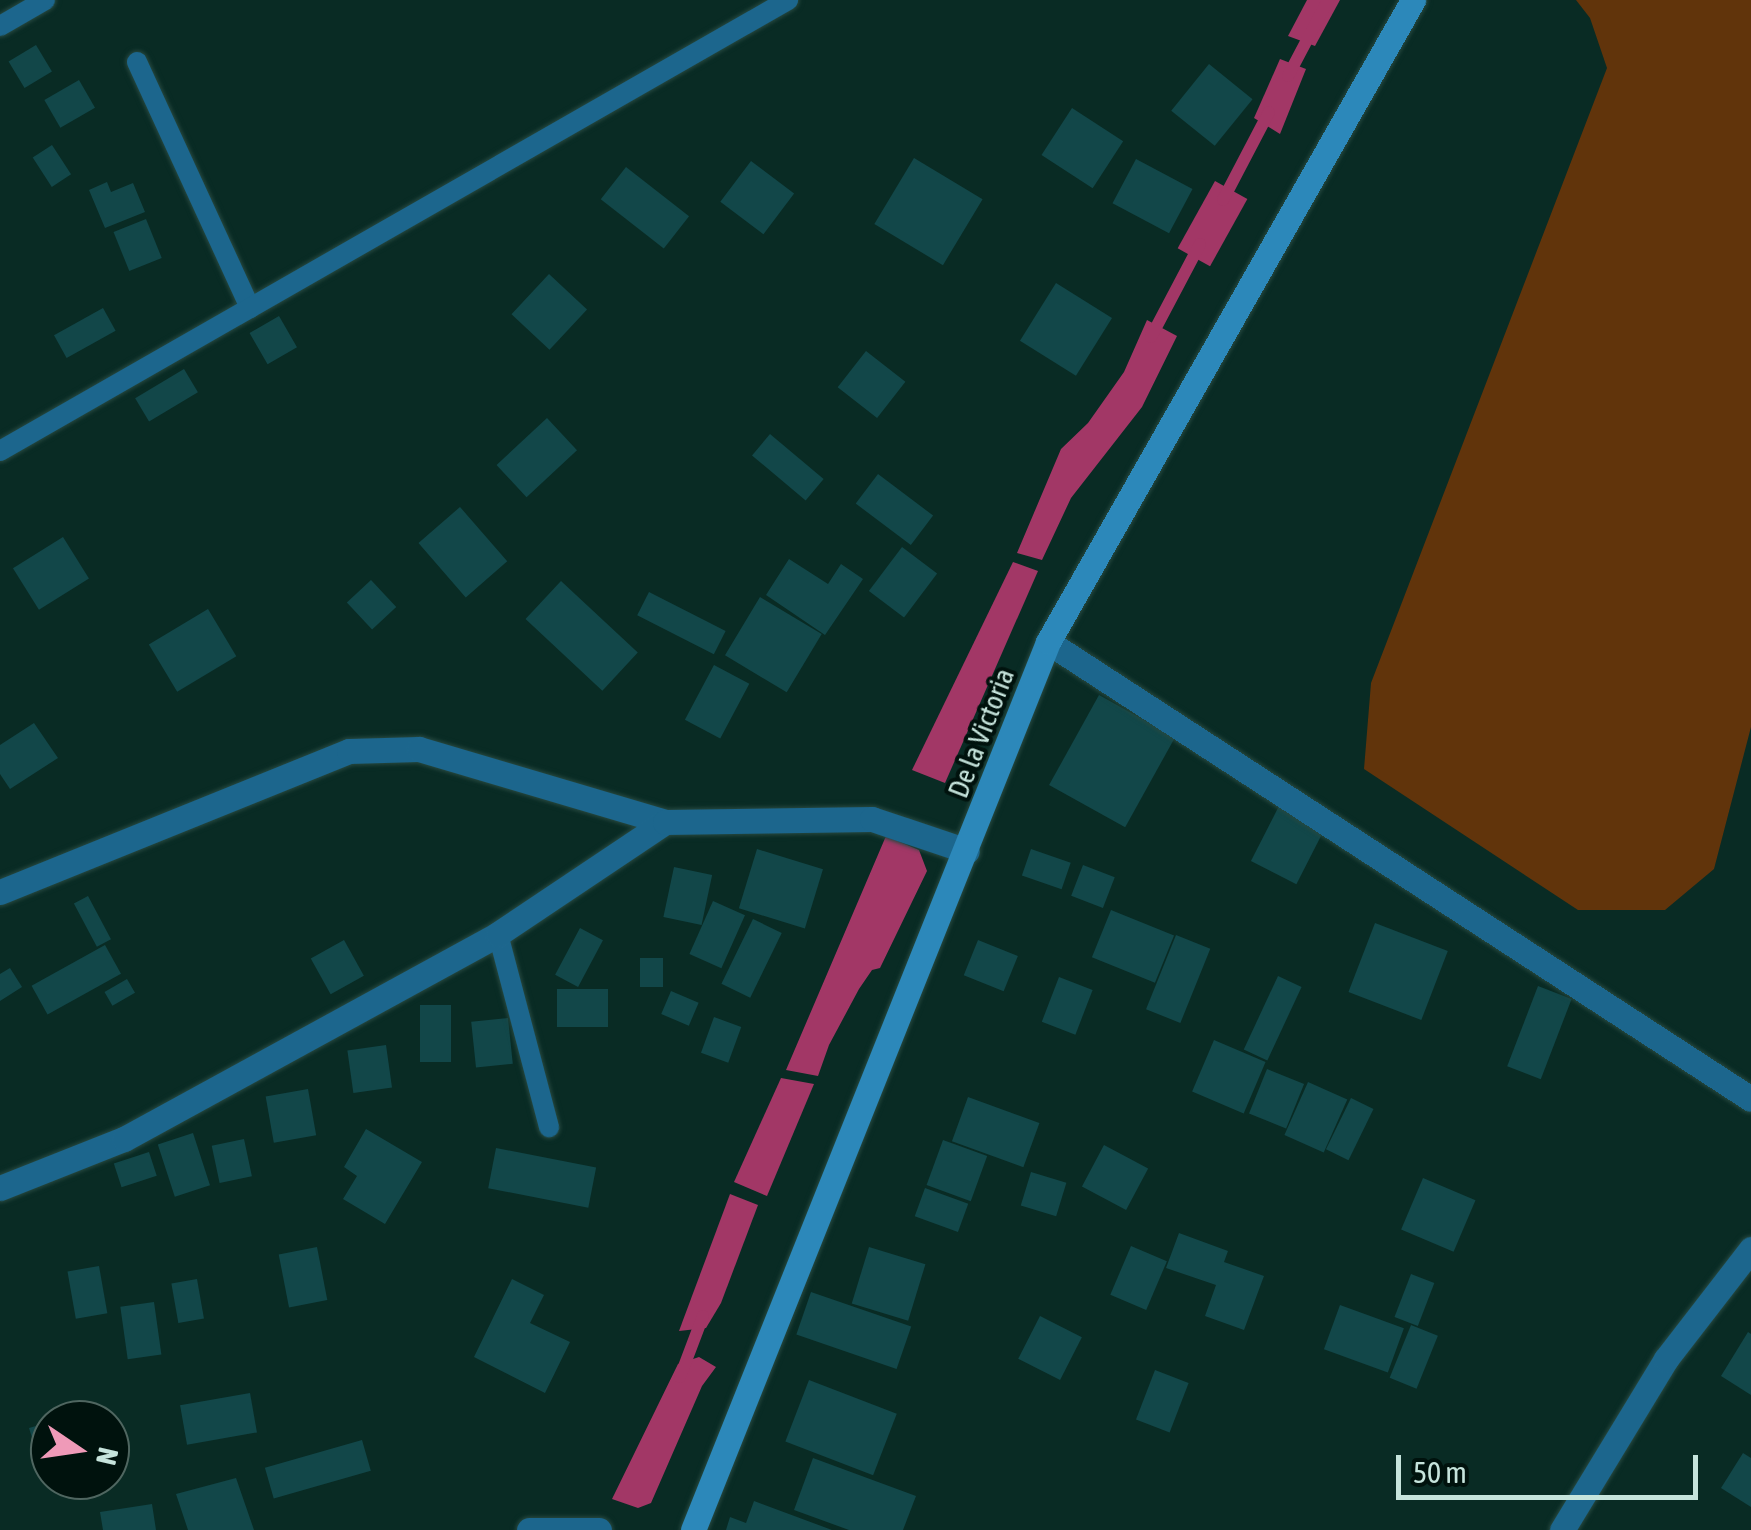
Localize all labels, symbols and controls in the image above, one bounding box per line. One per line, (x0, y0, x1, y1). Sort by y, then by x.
street label: De la Victoria (941, 664, 1021, 802)
north arrow (30, 1400, 130, 1500)
scale bar (1401, 1435, 1704, 1497)
text: N (90, 1445, 125, 1468)
text: 50 m (1413, 1455, 1467, 1489)

